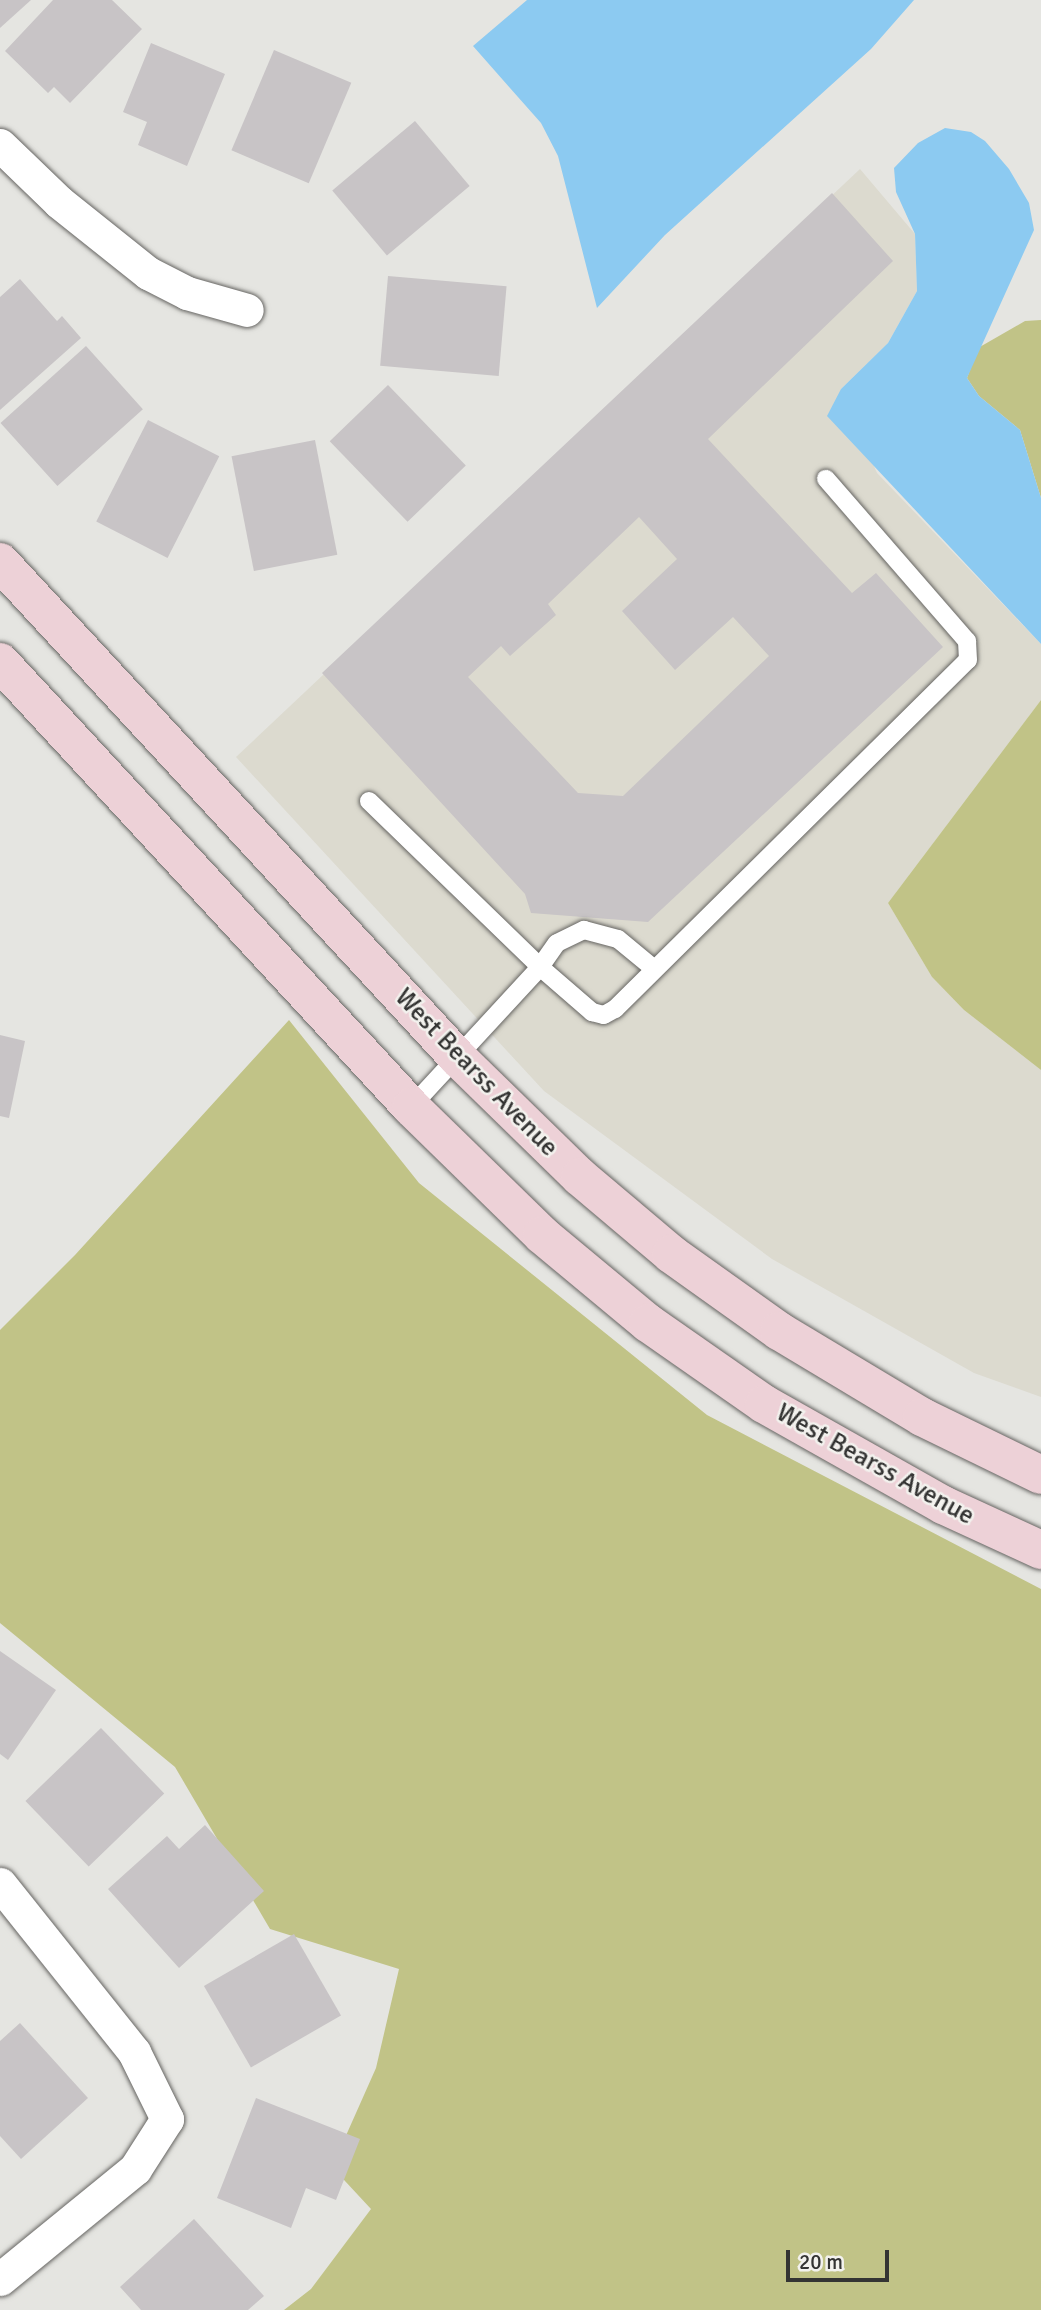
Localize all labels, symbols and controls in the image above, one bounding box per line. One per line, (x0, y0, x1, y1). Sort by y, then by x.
street label: West Bearss Avenue (388, 982, 564, 1164)
street label: West Bearss Avenue (771, 1398, 979, 1532)
scale bar (789, 2236, 892, 2280)
text: 20 m (799, 2249, 843, 2275)

